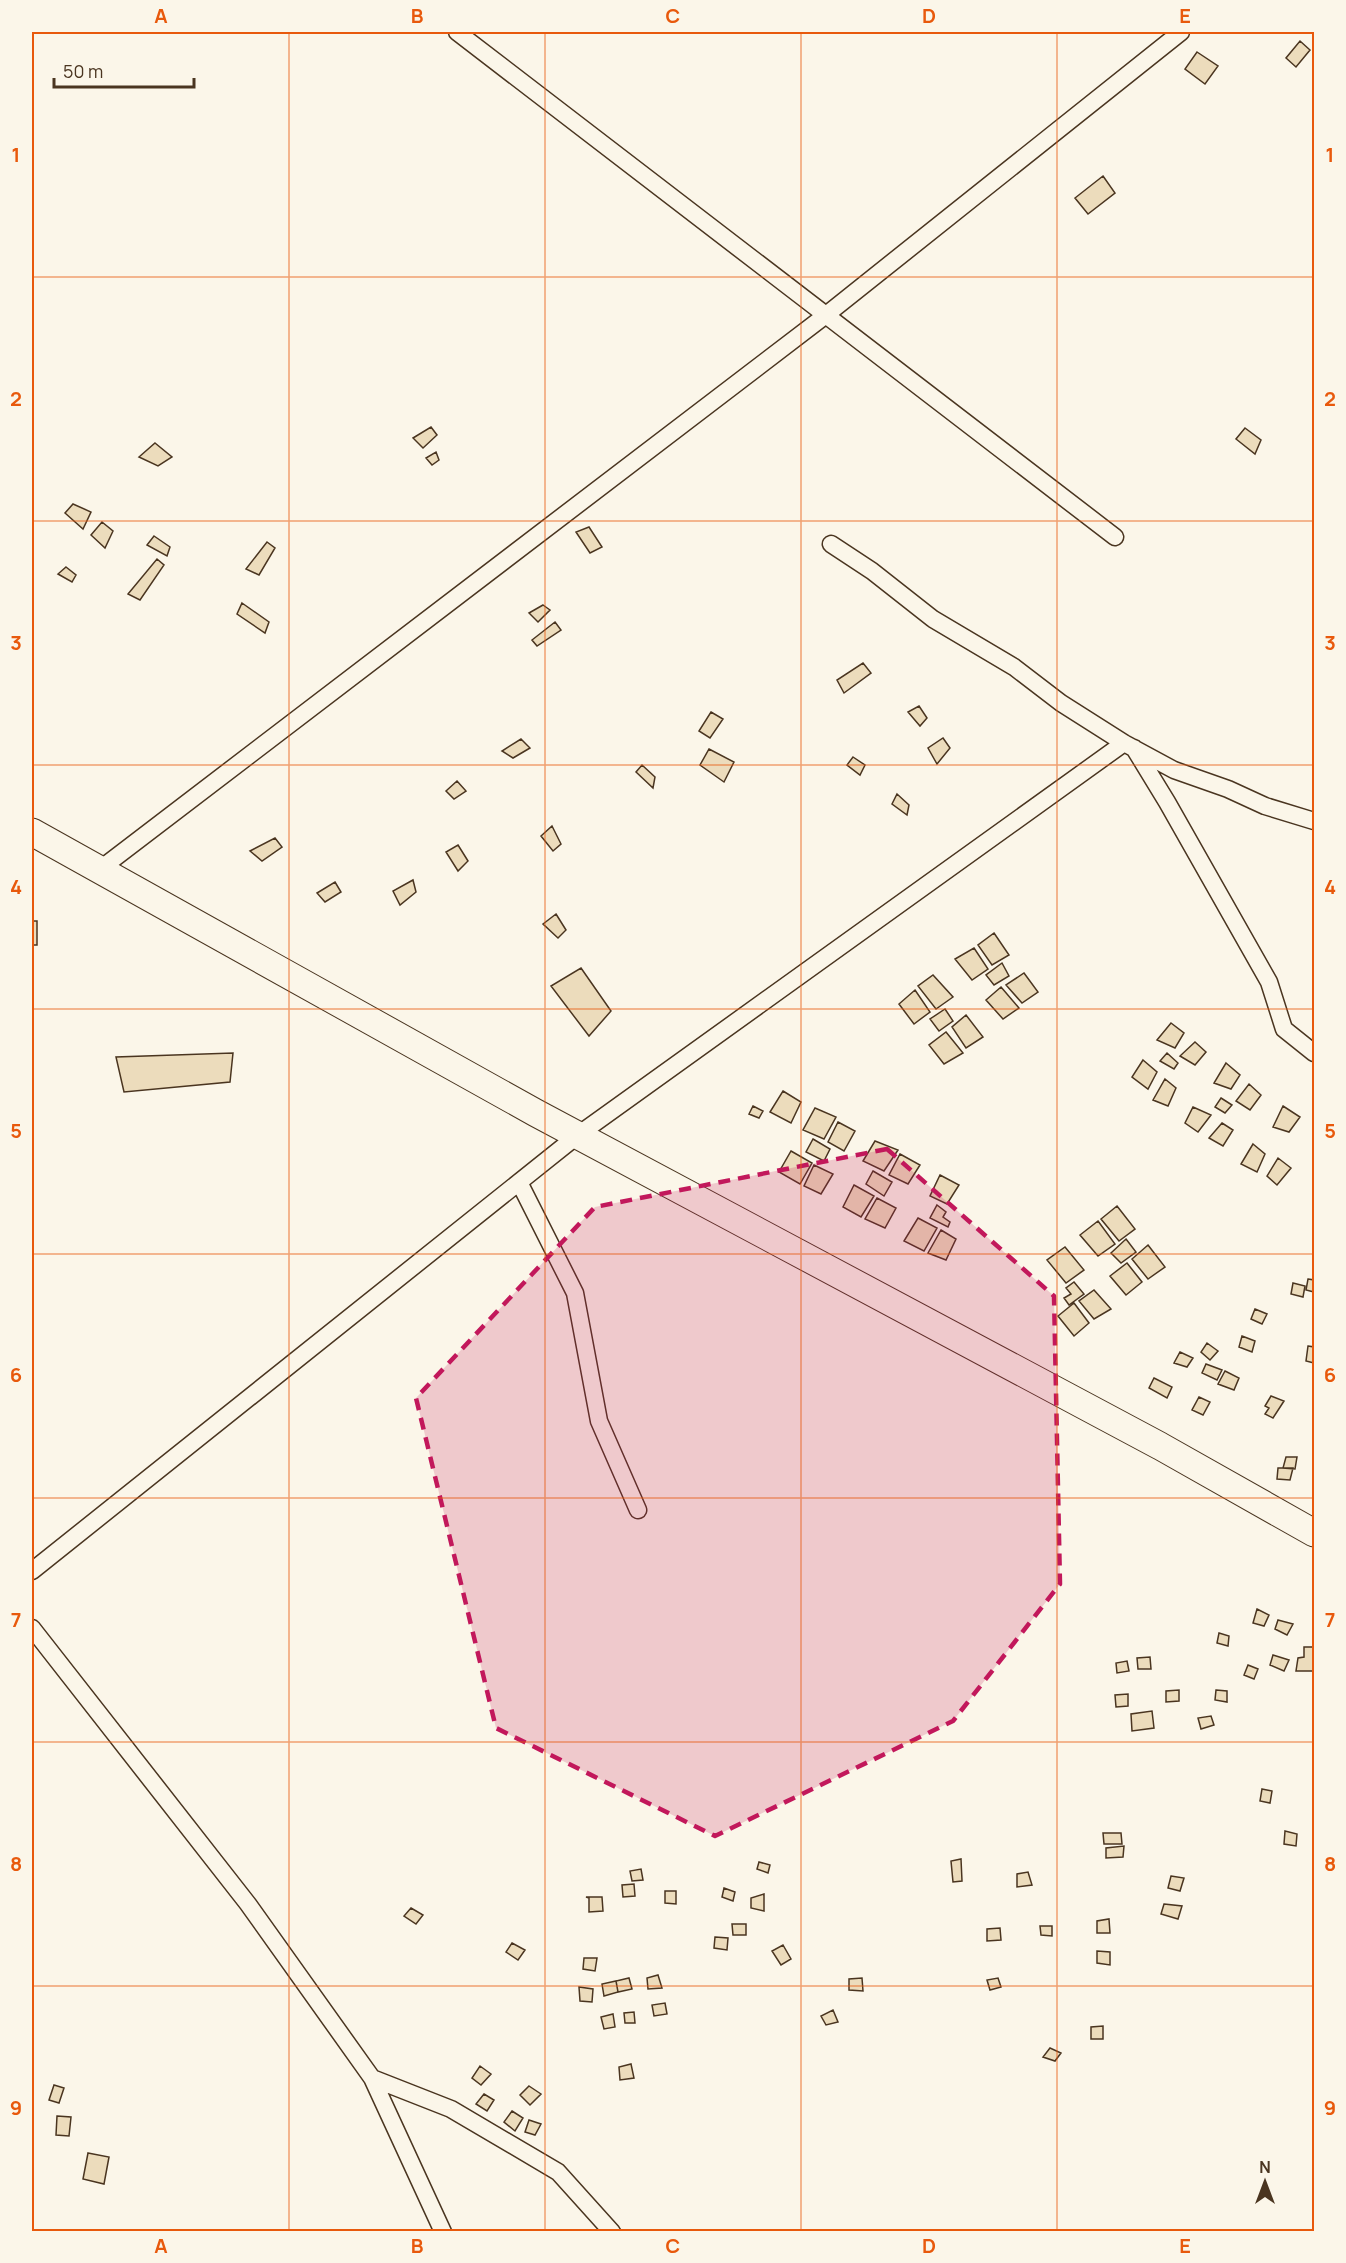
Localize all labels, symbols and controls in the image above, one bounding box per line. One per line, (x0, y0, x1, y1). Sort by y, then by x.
text: A (154, 2, 168, 29)
text: B (411, 2, 424, 29)
text: C (666, 2, 680, 29)
text: D (922, 2, 936, 29)
text: E (1179, 2, 1191, 29)
scale bar (54, 51, 194, 89)
text: 50 m (63, 59, 103, 83)
text: 1 (12, 141, 20, 168)
text: 1 (1326, 141, 1334, 168)
text: 2 (10, 385, 22, 412)
text: 2 (1324, 385, 1336, 412)
text: 3 (10, 629, 22, 656)
text: 3 (1324, 629, 1336, 656)
text: 4 (10, 873, 22, 900)
text: 4 (1324, 873, 1336, 900)
text: 5 (10, 1117, 22, 1144)
text: 5 (1324, 1117, 1336, 1144)
text: 6 (10, 1361, 22, 1388)
text: 6 (1324, 1361, 1336, 1388)
text: 7 (11, 1606, 21, 1633)
text: 7 (1325, 1606, 1335, 1633)
text: 8 (10, 1850, 22, 1877)
text: 8 (1324, 1850, 1336, 1877)
text: 9 (10, 2094, 22, 2121)
text: 9 (1324, 2094, 1336, 2121)
north arrow (1235, 2152, 1295, 2212)
text: N (1259, 2156, 1271, 2178)
text: A (154, 2232, 168, 2259)
text: B (411, 2232, 424, 2259)
text: C (666, 2232, 680, 2259)
text: D (922, 2232, 936, 2259)
text: E (1179, 2232, 1191, 2259)

